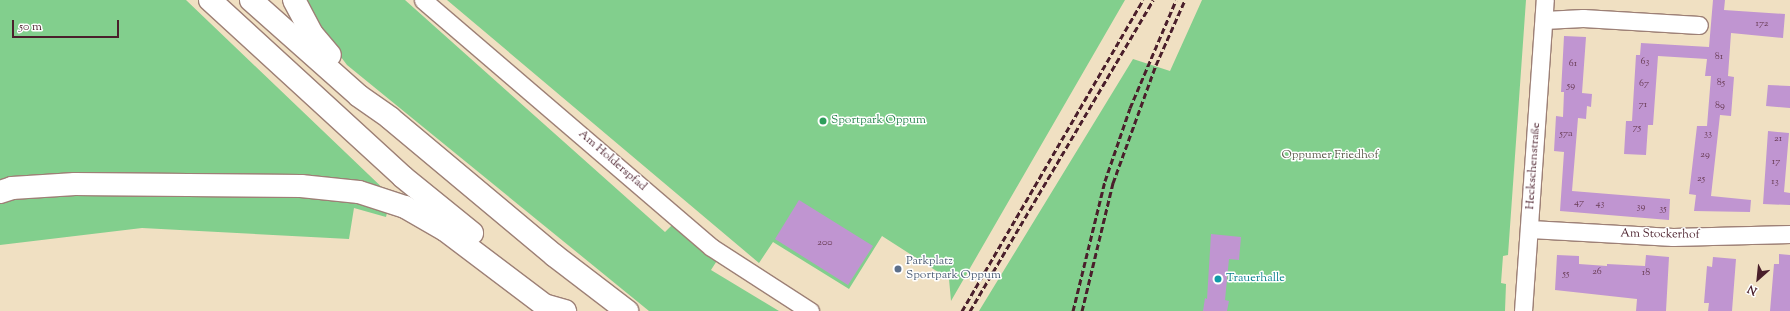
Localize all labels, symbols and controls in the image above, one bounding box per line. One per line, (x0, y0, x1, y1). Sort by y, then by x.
scale bar (14, 12, 121, 38)
text: 50 m (19, 18, 42, 36)
house number: 172 (1756, 18, 1768, 30)
house number: 81 (1715, 51, 1723, 63)
house number: 63 (1640, 56, 1650, 68)
house number: 61 (1569, 58, 1577, 70)
house number: 85 (1717, 77, 1725, 89)
house number: 67 (1639, 78, 1649, 90)
house number: 59 (1567, 80, 1575, 92)
house number: 71 (1639, 99, 1647, 111)
house number: 89 (1715, 100, 1725, 112)
place label: Sportpark Oppum (831, 114, 926, 128)
marker: Sportpark Oppum (818, 116, 828, 126)
street label: Heckschenstraße (1524, 122, 1544, 210)
house number: 75 (1633, 122, 1641, 134)
street label: Am Holderspfad (575, 127, 649, 195)
house number: 57a (1559, 128, 1573, 140)
house number: 33 (1704, 128, 1712, 140)
house number: 21 (1774, 133, 1782, 145)
park label: Oppumer Friedhof (1281, 149, 1379, 163)
house number: 29 (1700, 149, 1710, 161)
house number: 17 (1772, 156, 1780, 168)
house number: 25 (1697, 173, 1705, 185)
house number: 13 (1771, 176, 1779, 188)
house number: 47 (1574, 197, 1584, 209)
house number: 43 (1595, 198, 1605, 210)
house number: 39 (1637, 201, 1645, 213)
house number: 35 (1659, 203, 1667, 215)
street label: Am Stockerhof (1620, 227, 1700, 243)
house number: 200 (817, 237, 833, 249)
place label: Parkplatz Sportpark Oppum (906, 255, 1001, 283)
north arrow (1738, 259, 1778, 299)
marker: Parkplatz Sportpark Oppum (893, 264, 903, 274)
house number: 26 (1592, 266, 1602, 278)
house number: 18 (1642, 267, 1650, 279)
house number: 55 (1563, 268, 1569, 280)
place label: Trauerhalle (1226, 272, 1285, 286)
marker: Trauerhalle (1213, 274, 1223, 284)
text: N (1745, 281, 1760, 299)

